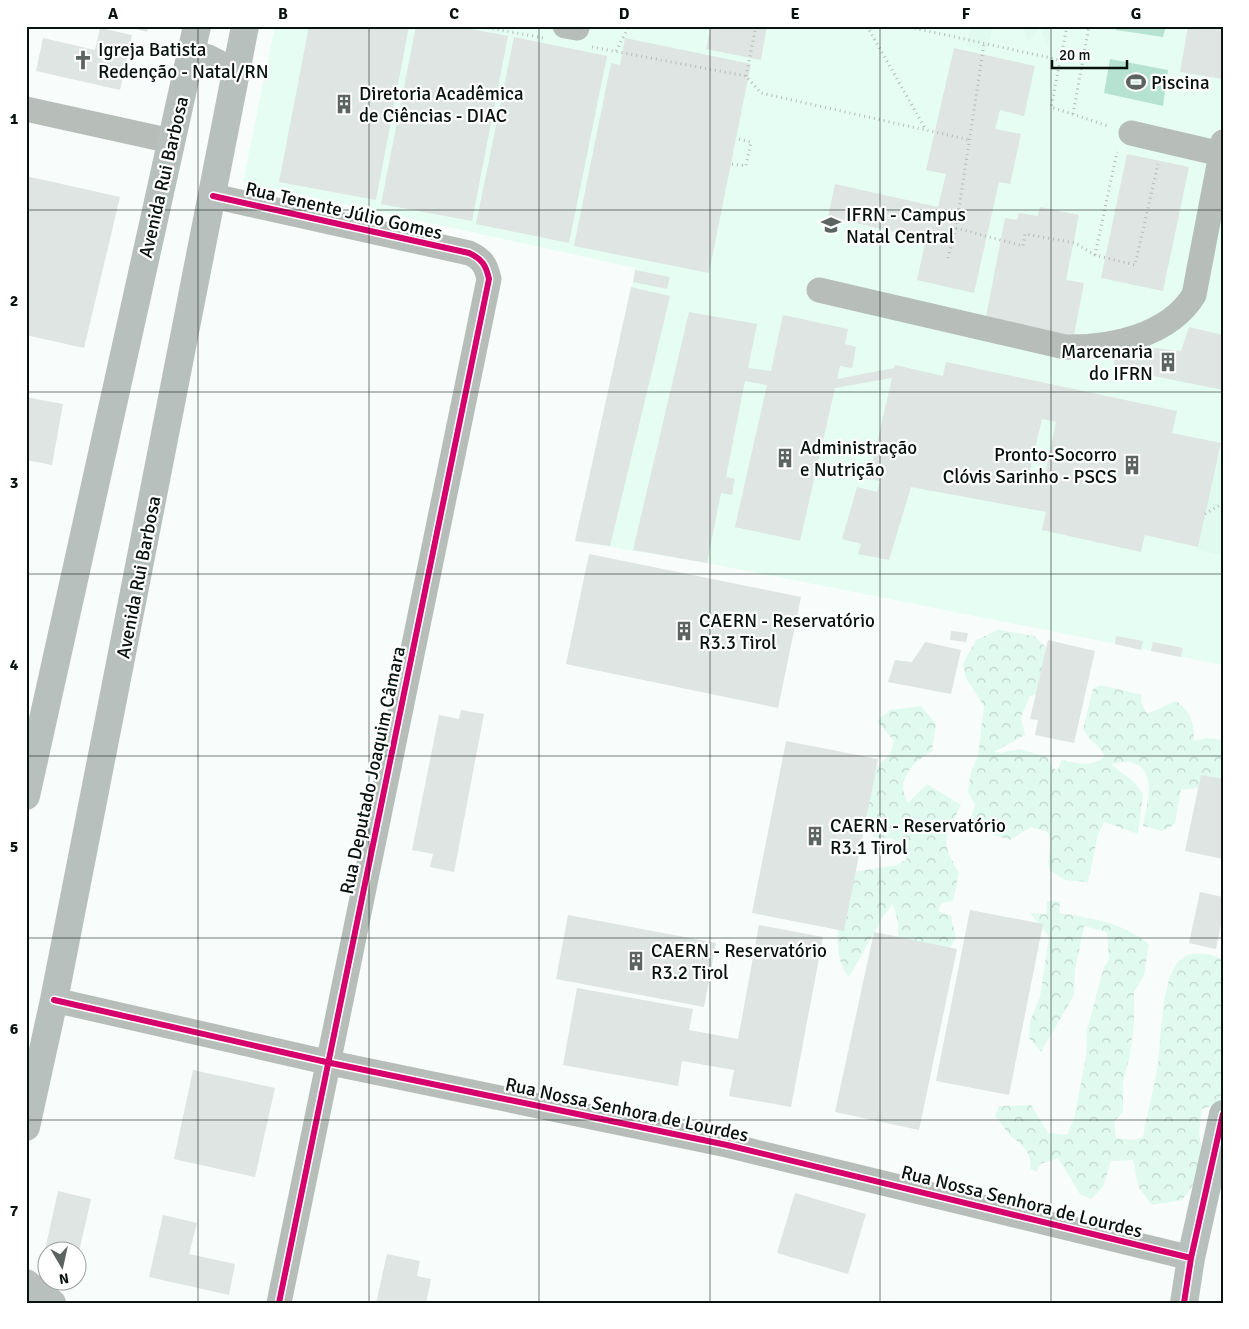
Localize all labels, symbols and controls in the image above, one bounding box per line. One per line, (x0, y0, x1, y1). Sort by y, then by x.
text: A (108, 4, 119, 24)
text: B (278, 4, 288, 24)
text: C (449, 4, 459, 24)
text: D (619, 4, 630, 24)
text: E (790, 4, 800, 24)
text: F (962, 4, 971, 24)
text: G (1131, 4, 1141, 24)
place label: Igreja Batista Redenção - Natal/RN (98, 38, 269, 84)
scale bar (1052, 38, 1126, 70)
text: 20 m (1059, 46, 1090, 64)
church icon: Igreja Batista Redenção - Natal/RN (72, 49, 94, 71)
sports icon: Piscina (1125, 71, 1147, 93)
place label: Piscina (1151, 71, 1210, 95)
place label: Diretoria Acadêmica de Ciências - DIAC (359, 82, 524, 128)
building icon: Diretoria Acadêmica de Ciências - DIAC (333, 93, 355, 115)
street label: Avenida Rui Barbosa (134, 94, 194, 260)
text: 1 (10, 109, 19, 129)
street label: Rua Tenente Júlio Gomes (243, 177, 445, 245)
place label: IFRN - Campus Natal Central (846, 203, 966, 249)
school or university icon: IFRN - Campus Natal Central (820, 214, 842, 236)
text: 2 (10, 291, 18, 311)
place label: Marcenaria do IFRN (1061, 340, 1153, 386)
building icon: Marcenaria do IFRN (1157, 351, 1179, 373)
place label: Administração e Nutrição (800, 436, 917, 482)
place label: Pronto-Socorro Clóvis Sarinho - PSCS (943, 443, 1117, 489)
building icon: Administração e Nutrição (774, 447, 796, 469)
building icon: Pronto-Socorro Clóvis Sarinho - PSCS (1121, 454, 1143, 476)
text: 3 (10, 473, 18, 493)
street label: Avenida Rui Barbosa (111, 494, 167, 661)
place label: CAERN - Reservatório R3.3 Tirol (699, 609, 875, 655)
building icon: CAERN - Reservatório R3.3 Tirol (673, 620, 695, 642)
street label: Rua Deputado Joaquim Câmara (335, 644, 411, 896)
text: 4 (10, 655, 19, 675)
place label: CAERN - Reservatório R3.1 Tirol (830, 814, 1006, 860)
building icon: CAERN - Reservatório R3.1 Tirol (804, 825, 826, 847)
text: 5 (10, 837, 18, 857)
place label: CAERN - Reservatório R3.2 Tirol (651, 939, 827, 985)
building icon: CAERN - Reservatório R3.2 Tirol (625, 950, 647, 972)
text: 6 (10, 1019, 19, 1039)
street label: Rua Nossa Senhora de Lourdes (503, 1072, 751, 1147)
street label: Rua Nossa Senhora de Lourdes (899, 1160, 1145, 1244)
text: 7 (10, 1201, 19, 1221)
north arrow (38, 1242, 88, 1292)
text: N (58, 1269, 70, 1288)

